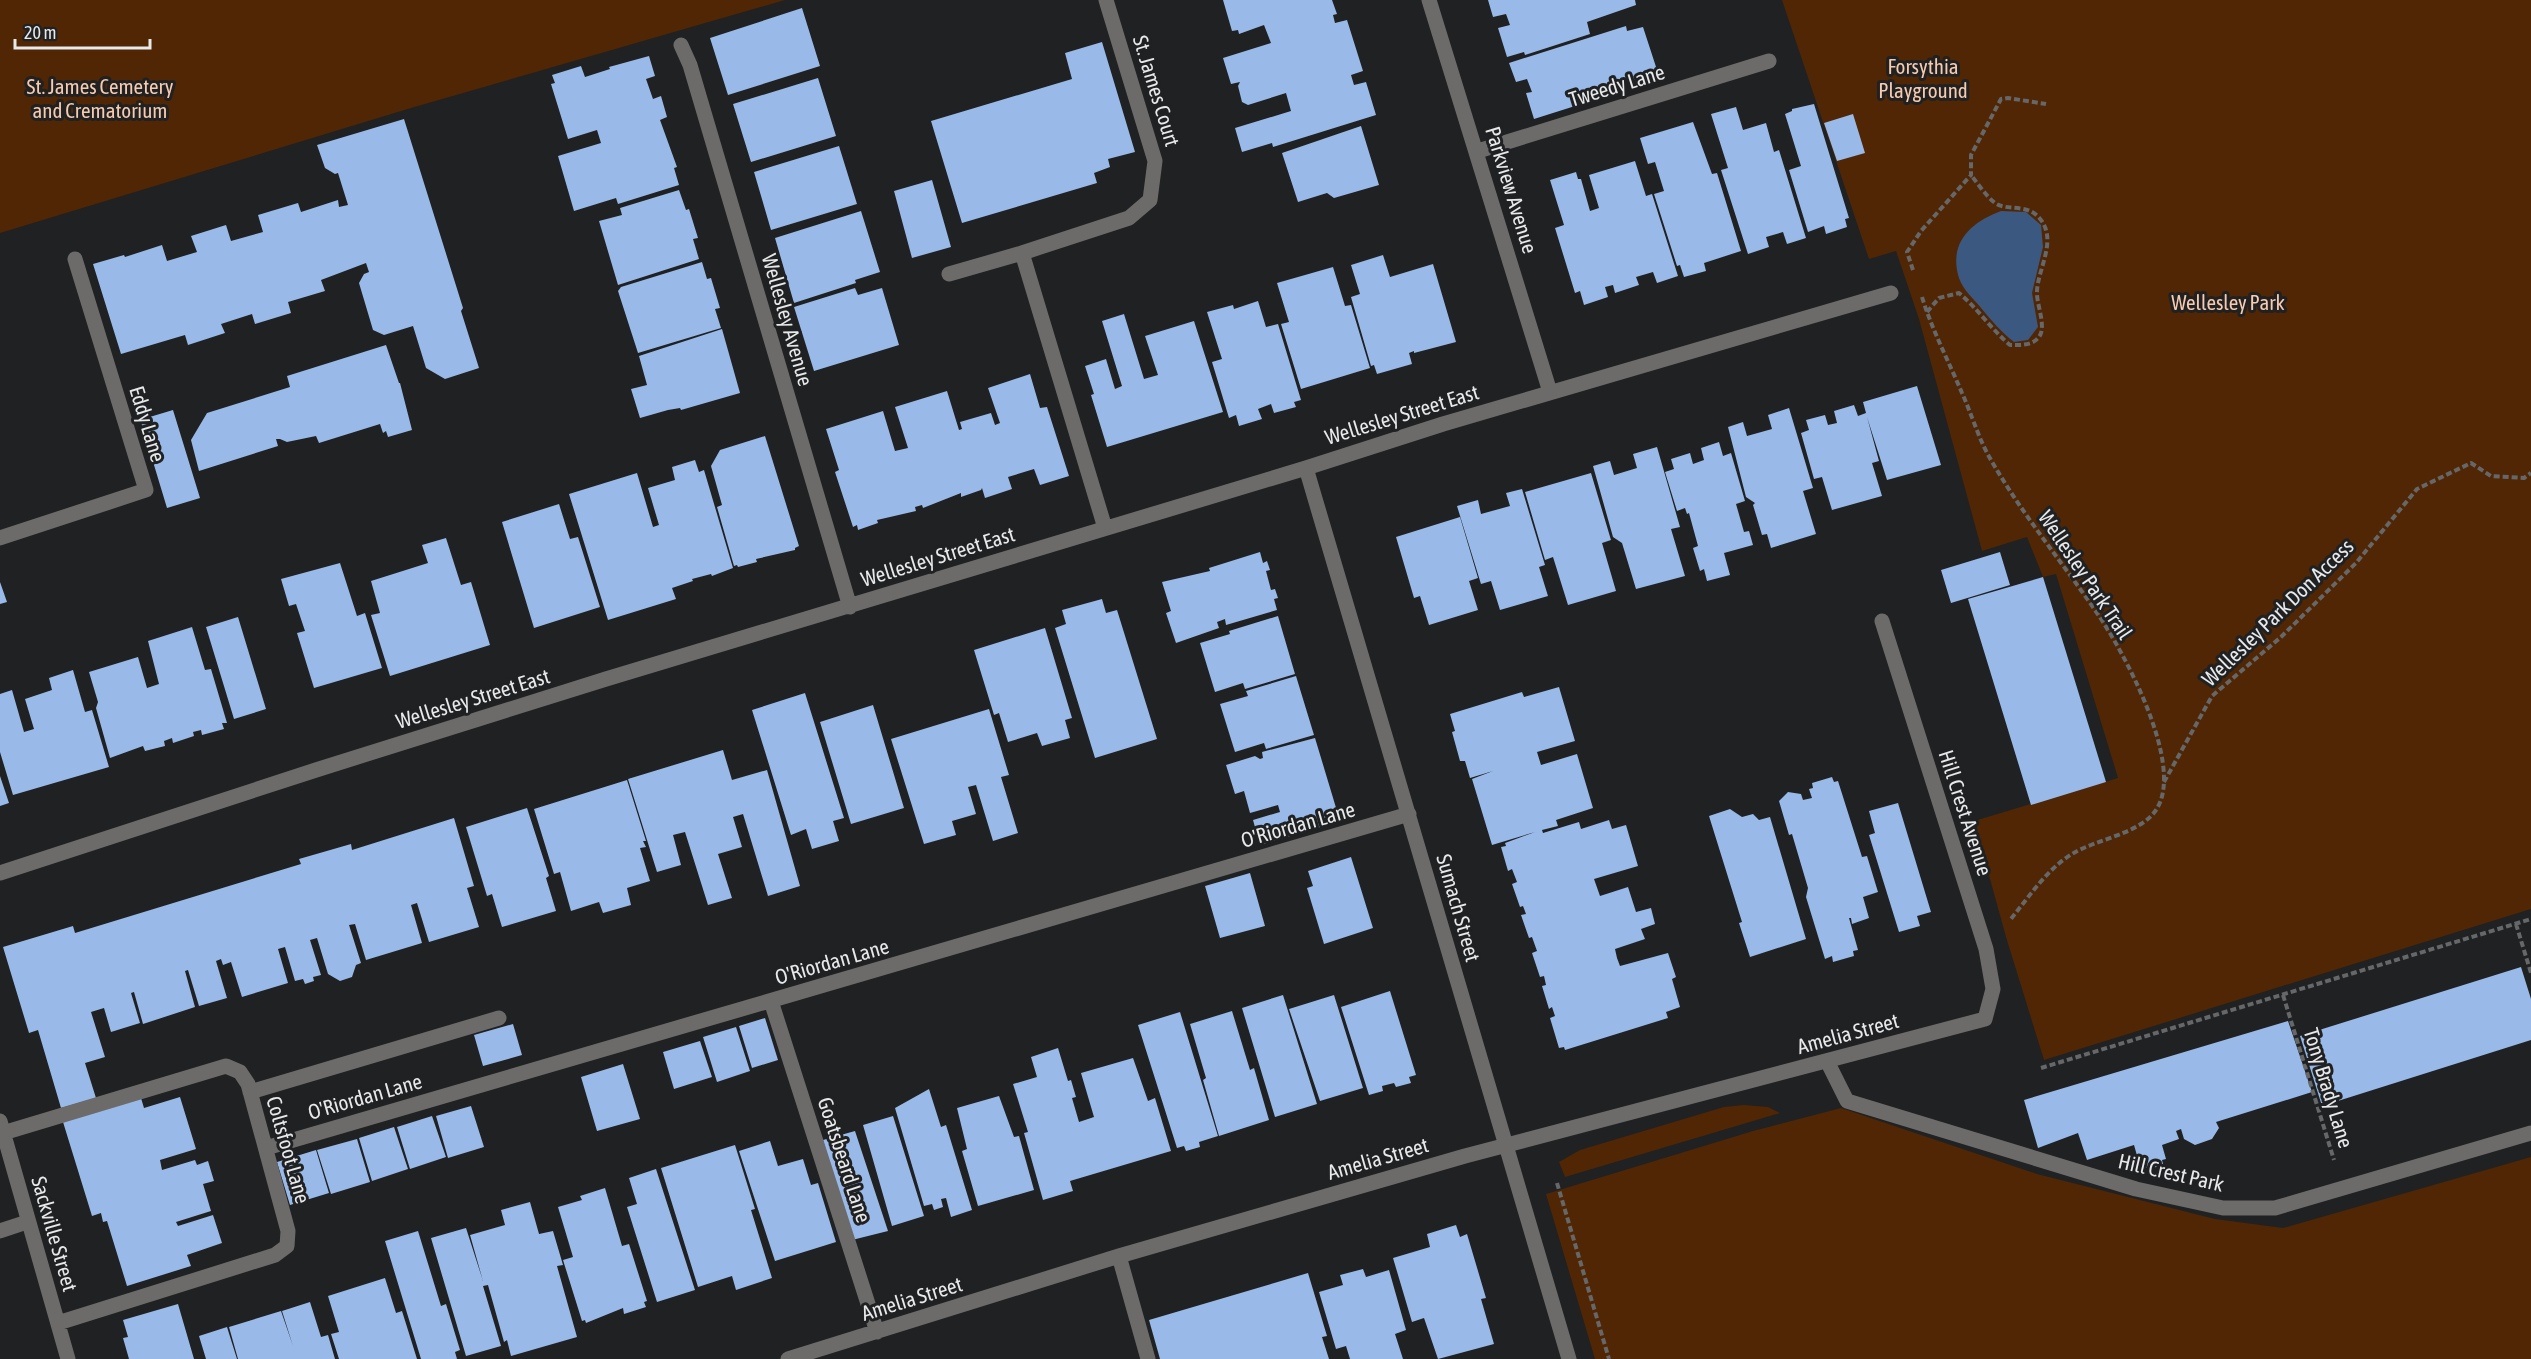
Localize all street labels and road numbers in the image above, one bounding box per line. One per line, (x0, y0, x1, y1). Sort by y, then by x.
street label: St. James Court (1129, 32, 1185, 149)
street label: Tweedy Lane (1566, 59, 1667, 111)
street label: Parkview Avenue (1481, 123, 1543, 256)
street label: Wellesley Avenue (758, 251, 818, 389)
street label: Wellesley Street East (1322, 379, 1481, 449)
street label: Eddy Lane (125, 383, 171, 465)
street label: Wellesley Park Trail (2034, 506, 2138, 644)
street label: Wellesley Street East (858, 521, 1017, 591)
street label: Wellesley Park Don Access (2197, 534, 2358, 691)
street label: Wellesley Street East (393, 663, 552, 733)
street label: Hill Crest Avenue (1934, 747, 1998, 879)
street label: O'Riordan Lane (1238, 796, 1358, 852)
street label: Sumach Street (1432, 851, 1486, 964)
street label: O'Riordan Lane (772, 933, 892, 989)
street label: Amelia Street (1794, 1008, 1901, 1058)
street label: Tony Brady Lane (2299, 1025, 2359, 1151)
street label: O'Riordan Lane (305, 1068, 425, 1124)
street label: Coltsfoot Lane (262, 1093, 316, 1206)
street label: Goatsbeard Lane (813, 1094, 876, 1225)
street label: Amelia Street (1324, 1132, 1431, 1184)
street label: Hill Crest Park (2116, 1148, 2226, 1196)
street label: Sackville Street (27, 1173, 83, 1294)
street label: Amelia Street (858, 1271, 965, 1325)

